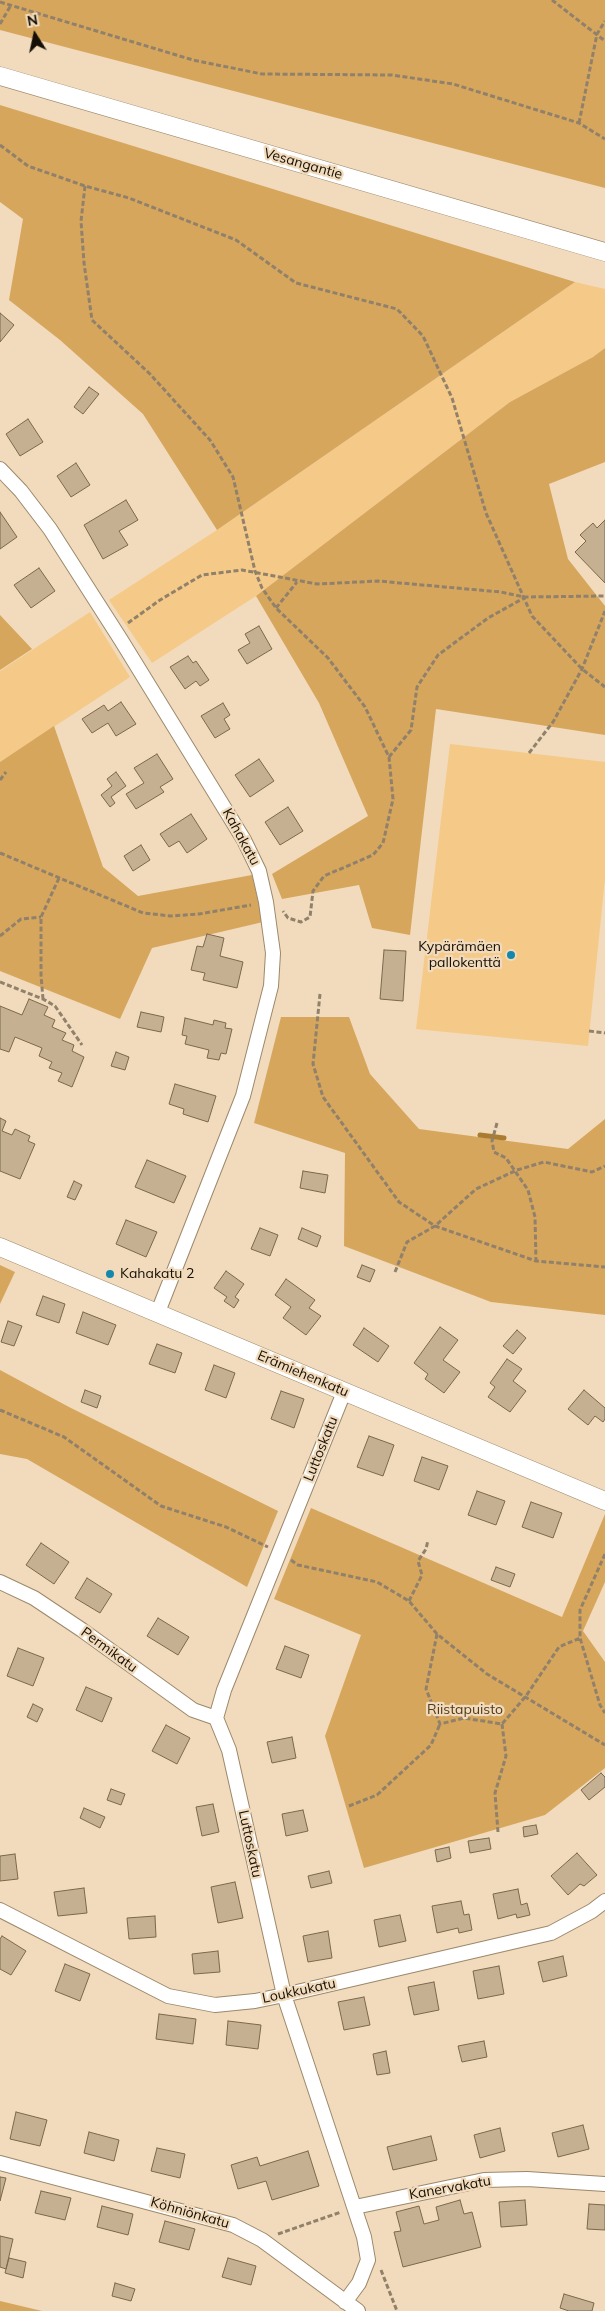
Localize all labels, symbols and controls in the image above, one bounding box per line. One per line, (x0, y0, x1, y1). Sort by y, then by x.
north arrow (10, 10, 60, 60)
text: N (26, 10, 39, 30)
street label: Vesangantie (262, 145, 344, 183)
street label: Kahakatu (219, 806, 263, 868)
place label: Kypärämäen pallokenttä (418, 939, 501, 972)
marker: Kypärämäen pallokenttä (505, 949, 517, 961)
place label: Kahakatu 2 (120, 1266, 194, 1282)
marker: Kahakatu 2 (104, 1268, 116, 1280)
street label: Erämiehenkatu (255, 1347, 351, 1401)
street label: Luttoskatu (300, 1414, 342, 1484)
street label: Permikatu (78, 1624, 140, 1676)
park label: Riistapuisto (427, 1702, 503, 1718)
street label: Luttoskatu (235, 1809, 265, 1879)
street label: Loukkukatu (261, 1975, 337, 2007)
street label: Kanervakatu (408, 2173, 492, 2203)
street label: Köhniönkatu (149, 2194, 231, 2232)

